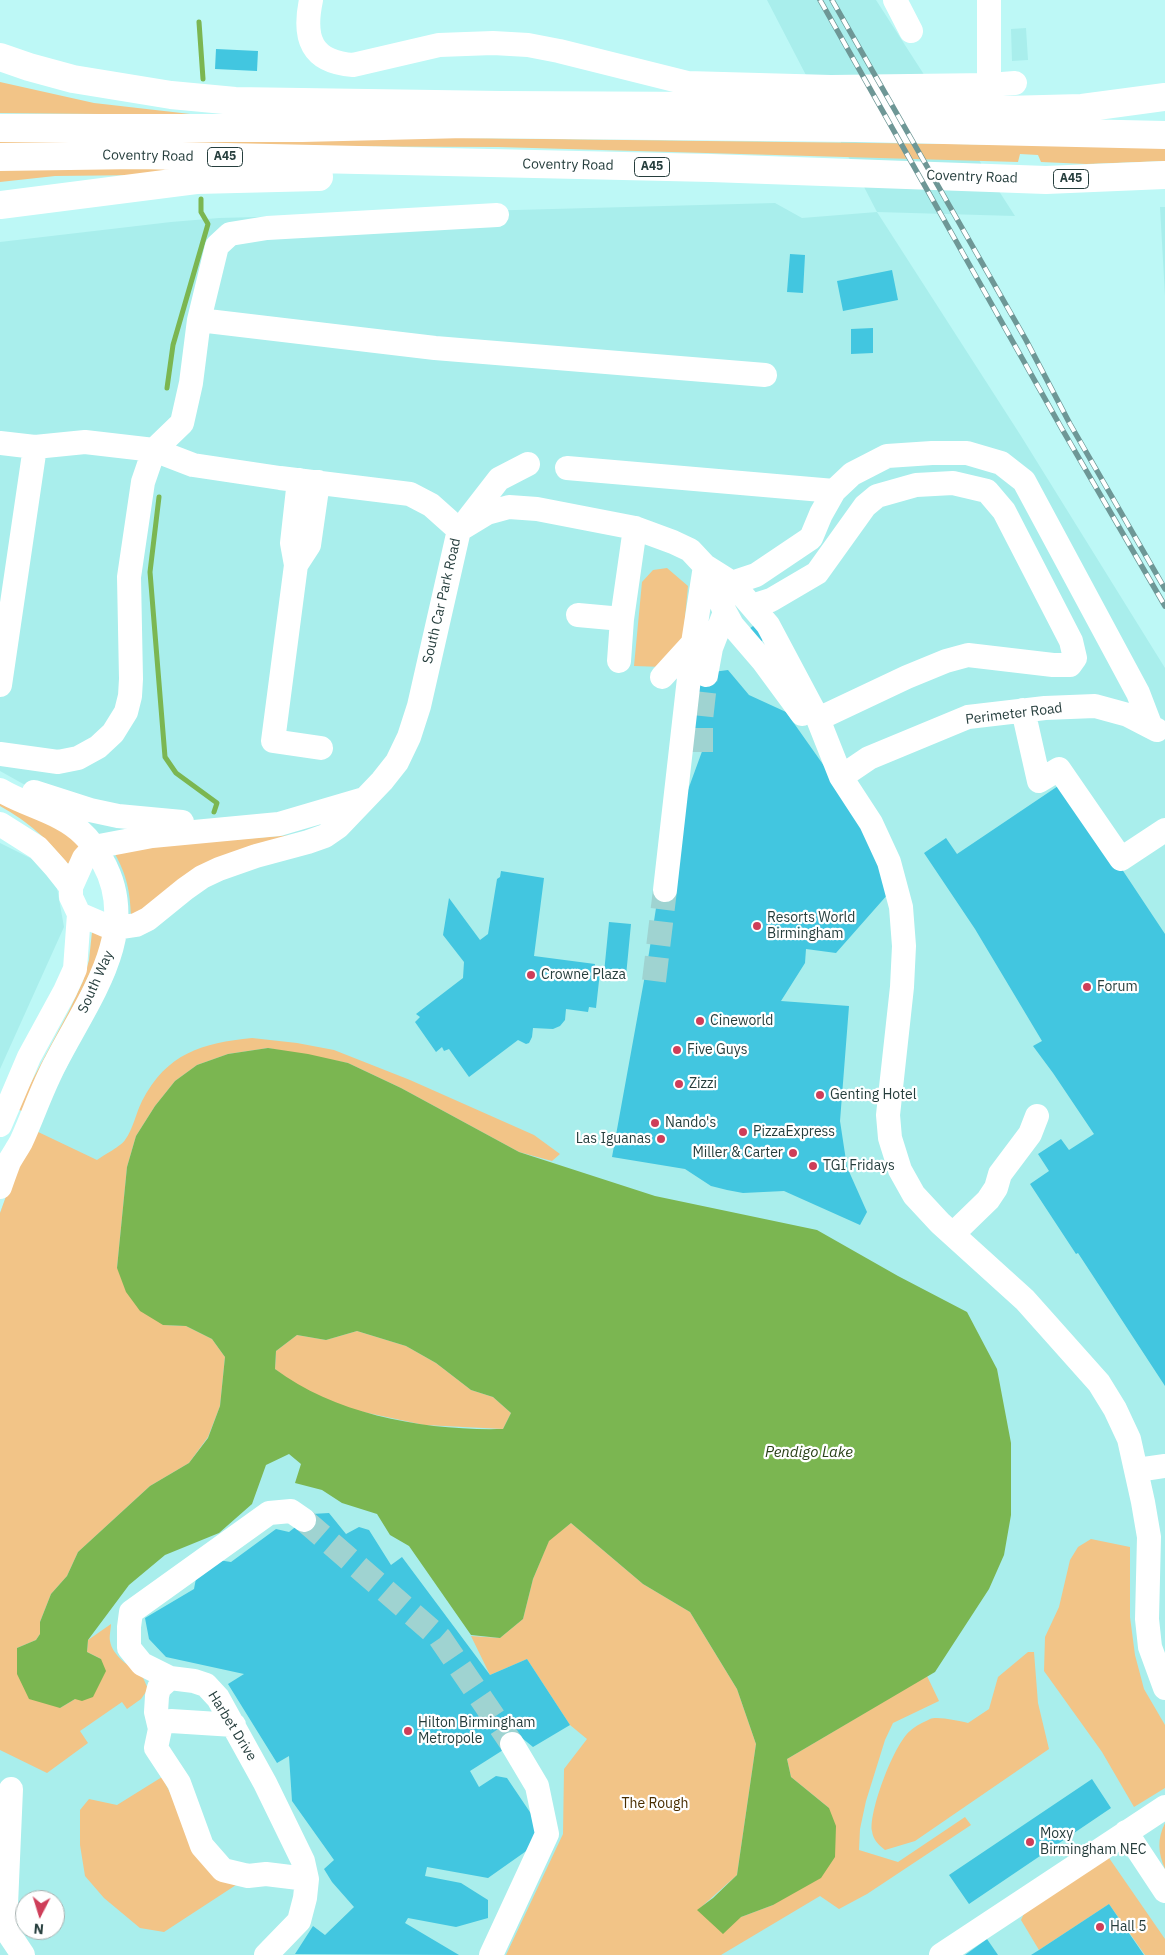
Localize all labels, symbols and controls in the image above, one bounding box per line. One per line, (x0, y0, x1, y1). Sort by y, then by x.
street label: Coventry Road (102, 147, 194, 165)
road number: A45 (208, 148, 242, 166)
street label: Coventry Road (522, 156, 614, 174)
road number: A45 (634, 158, 670, 176)
street label: Coventry Road (926, 167, 1018, 187)
road number: A45 (1054, 170, 1088, 188)
street label: South Car Park Road (419, 536, 465, 666)
street label: Perimeter Road (965, 700, 1063, 728)
place label: Resorts World Birmingham (767, 910, 855, 942)
marker: Resorts World Birmingham (751, 920, 763, 932)
street label: South Way (75, 948, 117, 1016)
place label: Crowne Plaza (541, 967, 626, 983)
marker: Crowne Plaza (525, 969, 537, 981)
place label: Forum (1097, 979, 1138, 995)
marker: Forum (1081, 981, 1093, 993)
place label: Cineworld (710, 1013, 773, 1029)
marker: Cineworld (694, 1015, 706, 1027)
place label: Five Guys (687, 1042, 748, 1058)
marker: Five Guys (671, 1044, 683, 1056)
place label: Zizzi (689, 1076, 717, 1092)
marker: Zizzi (673, 1078, 685, 1090)
place label: Genting Hotel (830, 1087, 917, 1103)
marker: Genting Hotel (814, 1089, 826, 1101)
place label: Nando's (665, 1115, 716, 1131)
marker: Nando's (649, 1117, 661, 1129)
place label: PizzaExpress (753, 1124, 835, 1140)
marker: PizzaExpress (737, 1126, 749, 1138)
place label: Las Iguanas (576, 1131, 651, 1147)
marker: Las Iguanas (655, 1133, 667, 1145)
place label: Miller & Carter (692, 1145, 783, 1161)
marker: Miller & Carter (787, 1147, 799, 1159)
place label: TGI Fridays (823, 1158, 895, 1174)
marker: TGI Fridays (807, 1160, 819, 1172)
water label: Pendigo Lake (765, 1444, 853, 1462)
street label: Harbet Drive (204, 1688, 260, 1764)
place label: Hilton Birmingham Metropole (418, 1715, 536, 1748)
marker: Hilton Birmingham Metropole (402, 1725, 414, 1737)
park label: The Rough (622, 1796, 688, 1812)
place label: Moxy Birmingham NEC (1040, 1826, 1147, 1858)
marker: Moxy Birmingham NEC (1024, 1836, 1036, 1848)
north arrow (15, 1890, 65, 1940)
place label: Hall 5 (1110, 1919, 1147, 1935)
text: N (33, 1920, 45, 1938)
marker: Hall 5 (1094, 1921, 1106, 1933)

